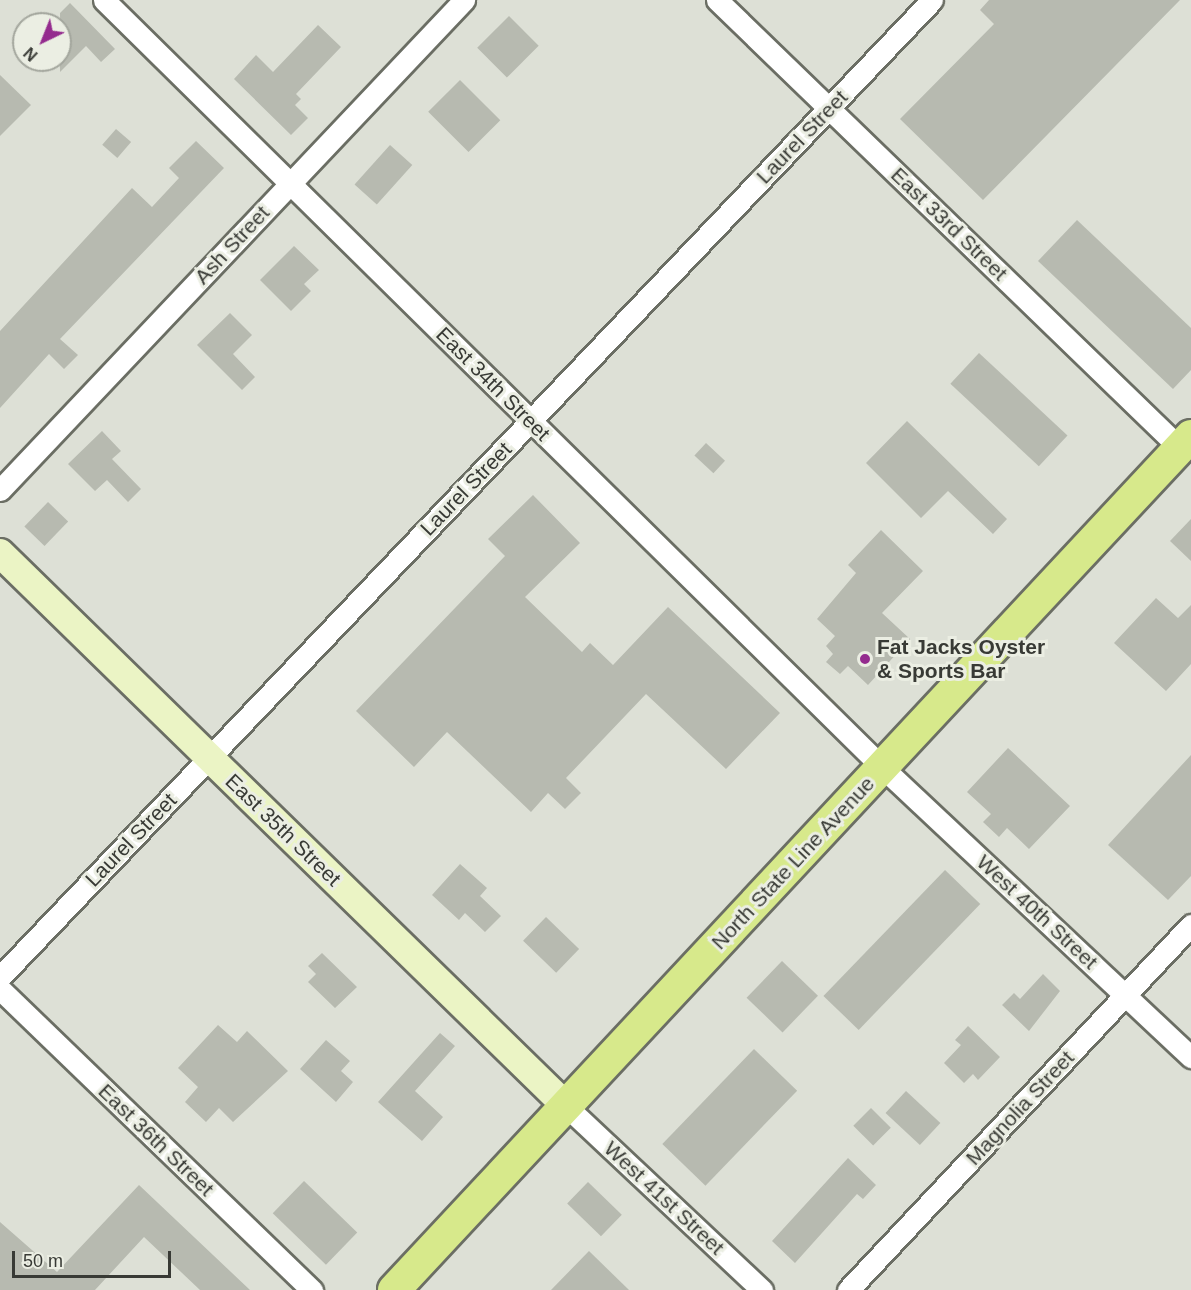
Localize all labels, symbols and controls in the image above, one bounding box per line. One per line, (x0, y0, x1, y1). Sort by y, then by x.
north arrow (12, 12, 72, 72)
text: N (21, 44, 41, 64)
street label: Laurel Street (751, 85, 853, 189)
street label: East 33rd Street (886, 162, 1012, 286)
street label: Ash Street (189, 201, 275, 289)
street label: East 34th Street (431, 322, 555, 446)
street label: Laurel Street (415, 437, 517, 541)
place label: Fat Jacks Oyster & Sports Bar (877, 634, 1045, 684)
marker: Fat Jacks Oyster & Sports Bar (858, 652, 872, 666)
street label: East 35th Street (220, 769, 346, 891)
street label: North State Line Avenue (706, 771, 880, 955)
street label: Laurel Street (80, 788, 182, 892)
street label: West 40th Street (971, 850, 1103, 974)
street label: Magnolia Street (961, 1046, 1079, 1170)
street label: East 36th Street (93, 1079, 219, 1201)
street label: West 41st Street (599, 1136, 729, 1260)
scale bar (15, 1239, 174, 1277)
text: 50 m (23, 1251, 63, 1271)

